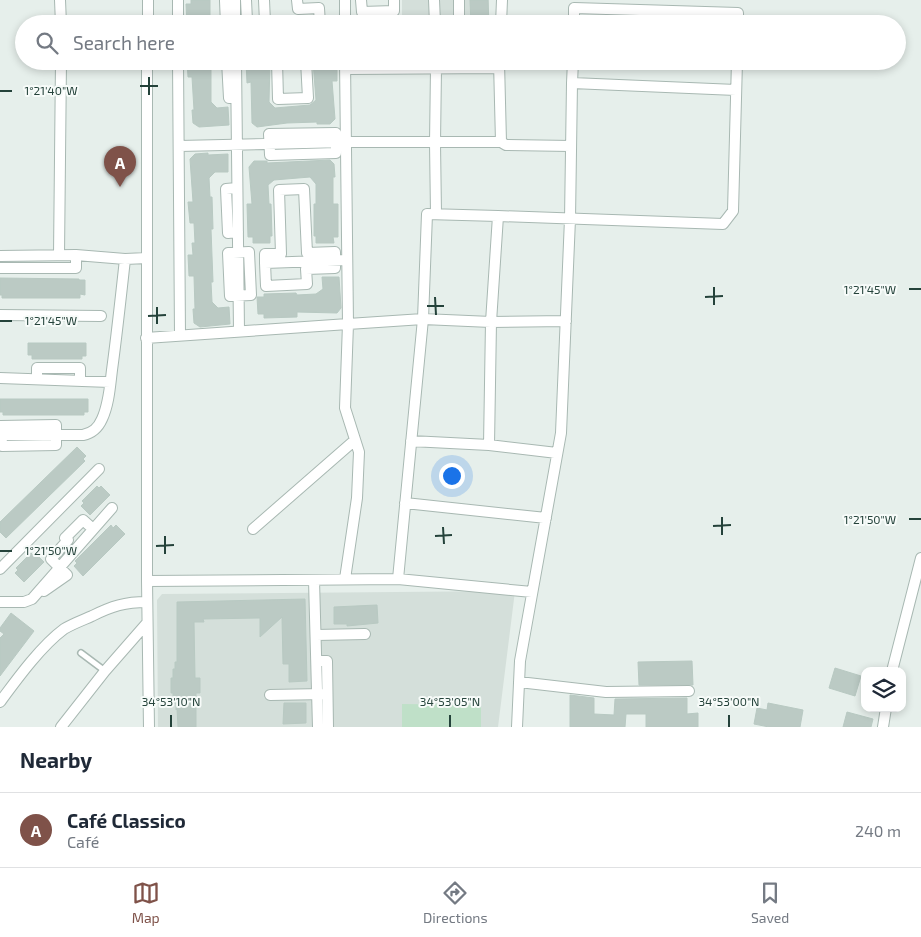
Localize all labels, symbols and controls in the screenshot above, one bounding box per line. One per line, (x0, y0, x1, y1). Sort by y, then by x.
search box (15, 15, 906, 70)
icon: search (33, 29, 61, 57)
text: Search here (73, 31, 175, 54)
text: 1°21'40"W (24, 83, 78, 97)
pin: A (104, 146, 136, 187)
text: 1°21'45"W (844, 282, 896, 296)
text: 1°21'45"W (25, 313, 77, 327)
your location (439, 463, 465, 489)
text: 1°21'50"W (844, 512, 896, 526)
text: 1°21'50"W (25, 543, 77, 557)
map controls (861, 667, 906, 712)
button: layers (861, 667, 906, 712)
text: 34°53'10"N (142, 694, 200, 708)
text: 34°53'05"N (420, 694, 480, 708)
text: 34°53'00"N (698, 694, 760, 708)
text: Nearby (20, 747, 92, 772)
text: Café Classico (67, 809, 186, 832)
text: A (31, 821, 41, 840)
text: 240 m (855, 821, 901, 840)
text: Café (67, 832, 99, 851)
tab: Map (132, 879, 160, 926)
tab: Directions (423, 879, 488, 926)
tab: Saved (751, 879, 789, 926)

